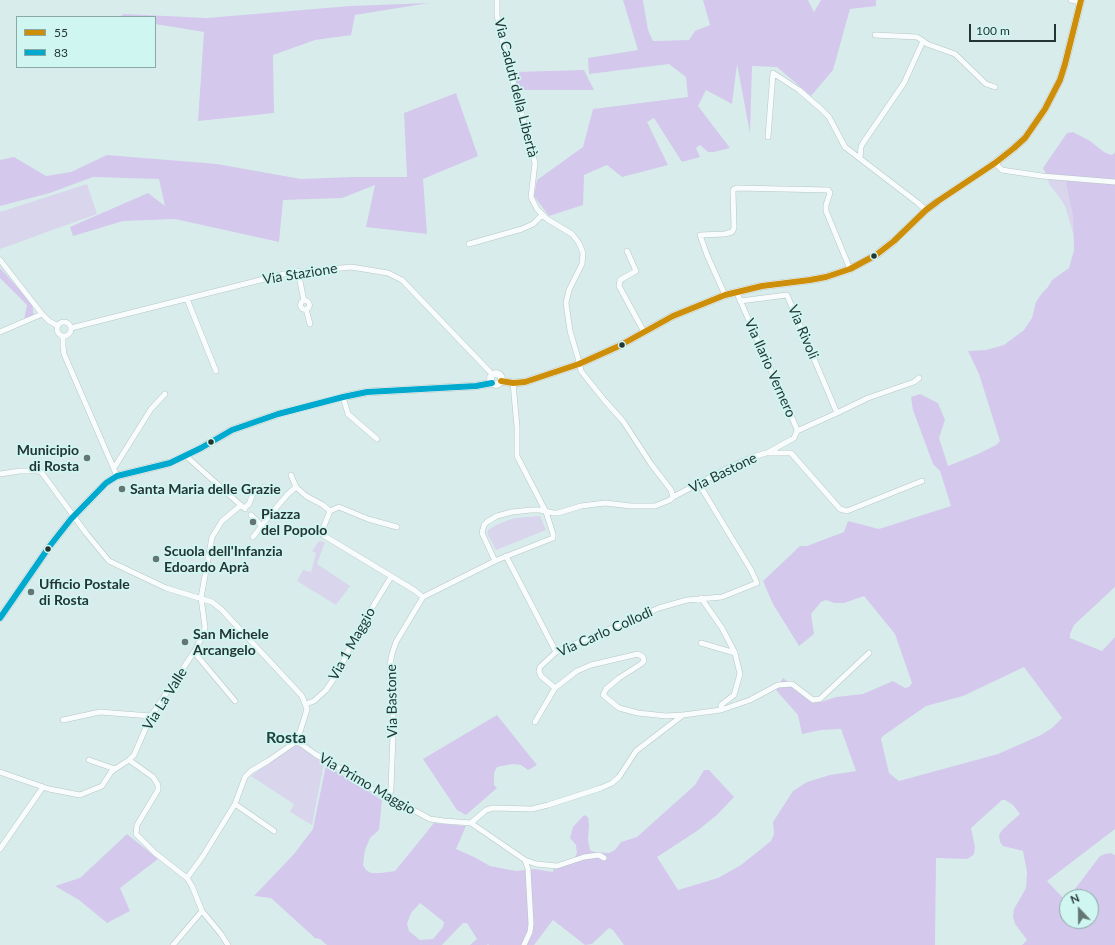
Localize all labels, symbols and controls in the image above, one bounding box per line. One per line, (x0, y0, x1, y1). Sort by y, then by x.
legend (16, 16, 156, 68)
scale bar (971, 16, 1058, 42)
street label: Via Caduti della Libertà (491, 17, 541, 159)
text: 100 m (976, 23, 1010, 38)
text: 55 (54, 25, 68, 40)
text: 83 (54, 45, 68, 60)
unlabelled marker (869, 251, 879, 261)
street label: Via Stazione (261, 260, 339, 288)
street label: Via Rivoli (784, 302, 822, 362)
street label: Via Ilario Vernero (741, 316, 799, 420)
unlabelled marker (617, 340, 627, 350)
unlabelled marker (206, 437, 216, 447)
place label: Municipio di Rosta (17, 442, 79, 474)
street label: Via Bastone (686, 449, 760, 497)
marker: Municipio di Rosta (82, 453, 92, 463)
place label: Santa Maria delle Grazie (130, 481, 281, 497)
marker: Santa Maria delle Grazie (117, 484, 127, 494)
place label: Piazza del Popolo (261, 506, 327, 538)
marker: Piazza del Popolo (248, 517, 258, 527)
place label: Scuola dell'Infanzia Edoardo Aprà (164, 543, 283, 576)
unlabelled marker (43, 544, 53, 554)
marker: Scuola dell'Infanzia Edoardo Aprà (151, 554, 161, 564)
place label: Ufficio Postale di Rosta (39, 576, 130, 608)
marker: Ufficio Postale di Rosta (26, 587, 36, 597)
street label: Via Carlo Collodi (555, 603, 655, 661)
street label: Via 1 Maggio (325, 605, 379, 683)
place label: San Michele Arcangelo (193, 626, 269, 658)
marker: San Michele Arcangelo (180, 637, 190, 647)
street label: Via Bastone (383, 664, 401, 738)
street label: Via La Valle (139, 665, 191, 733)
district label: Rosta (266, 728, 306, 748)
street label: Via Primo Maggio (316, 750, 418, 818)
north arrow (1059, 889, 1099, 929)
text: N (1068, 891, 1081, 906)

